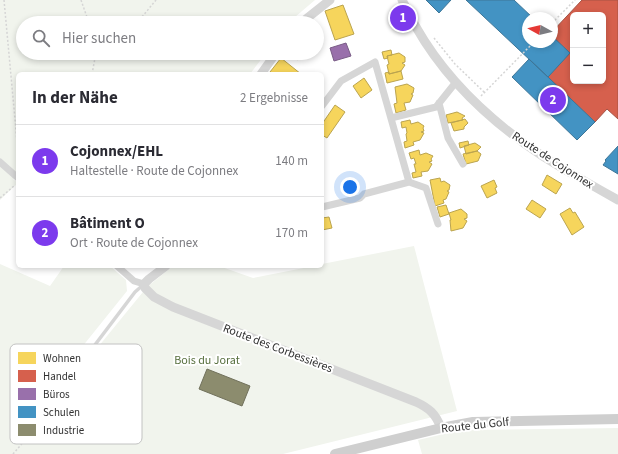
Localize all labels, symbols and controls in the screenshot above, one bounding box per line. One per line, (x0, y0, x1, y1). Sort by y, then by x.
pin: 1 (390, 3, 416, 33)
north arrow (522, 12, 558, 48)
map controls (570, 12, 606, 84)
button: + (570, 12, 606, 48)
search box (16, 16, 324, 60)
icon: search (30, 27, 52, 49)
text: Hier suchen (62, 28, 136, 49)
button: − (570, 48, 606, 84)
pin: 2 (540, 85, 566, 115)
text: In der Nähe (32, 86, 118, 110)
text: 2 Ergebnisse (240, 89, 308, 107)
street label: Route de Cojonnex (509, 128, 597, 194)
text: Cojonnex/EHL (70, 141, 163, 162)
text: 1 (42, 152, 48, 170)
text: 140 m (275, 152, 308, 170)
text: Haltestelle · Route de Cojonnex (70, 162, 238, 180)
your location (340, 177, 360, 197)
text: Bâtiment O (70, 213, 145, 234)
text: 2 (42, 224, 48, 242)
text: 170 m (275, 224, 308, 242)
text: Ort · Route de Cojonnex (70, 234, 198, 252)
street label: Route des Corbessières (221, 320, 335, 377)
legend (10, 344, 142, 444)
text: Wohnen (43, 351, 81, 366)
park label: Bois du Jorat (174, 352, 240, 369)
text: Handel (43, 369, 76, 384)
text: Büros (43, 387, 70, 402)
text: Schulen (43, 405, 80, 420)
street label: Route du Golf (440, 413, 510, 438)
text: Industrie (43, 423, 85, 438)

